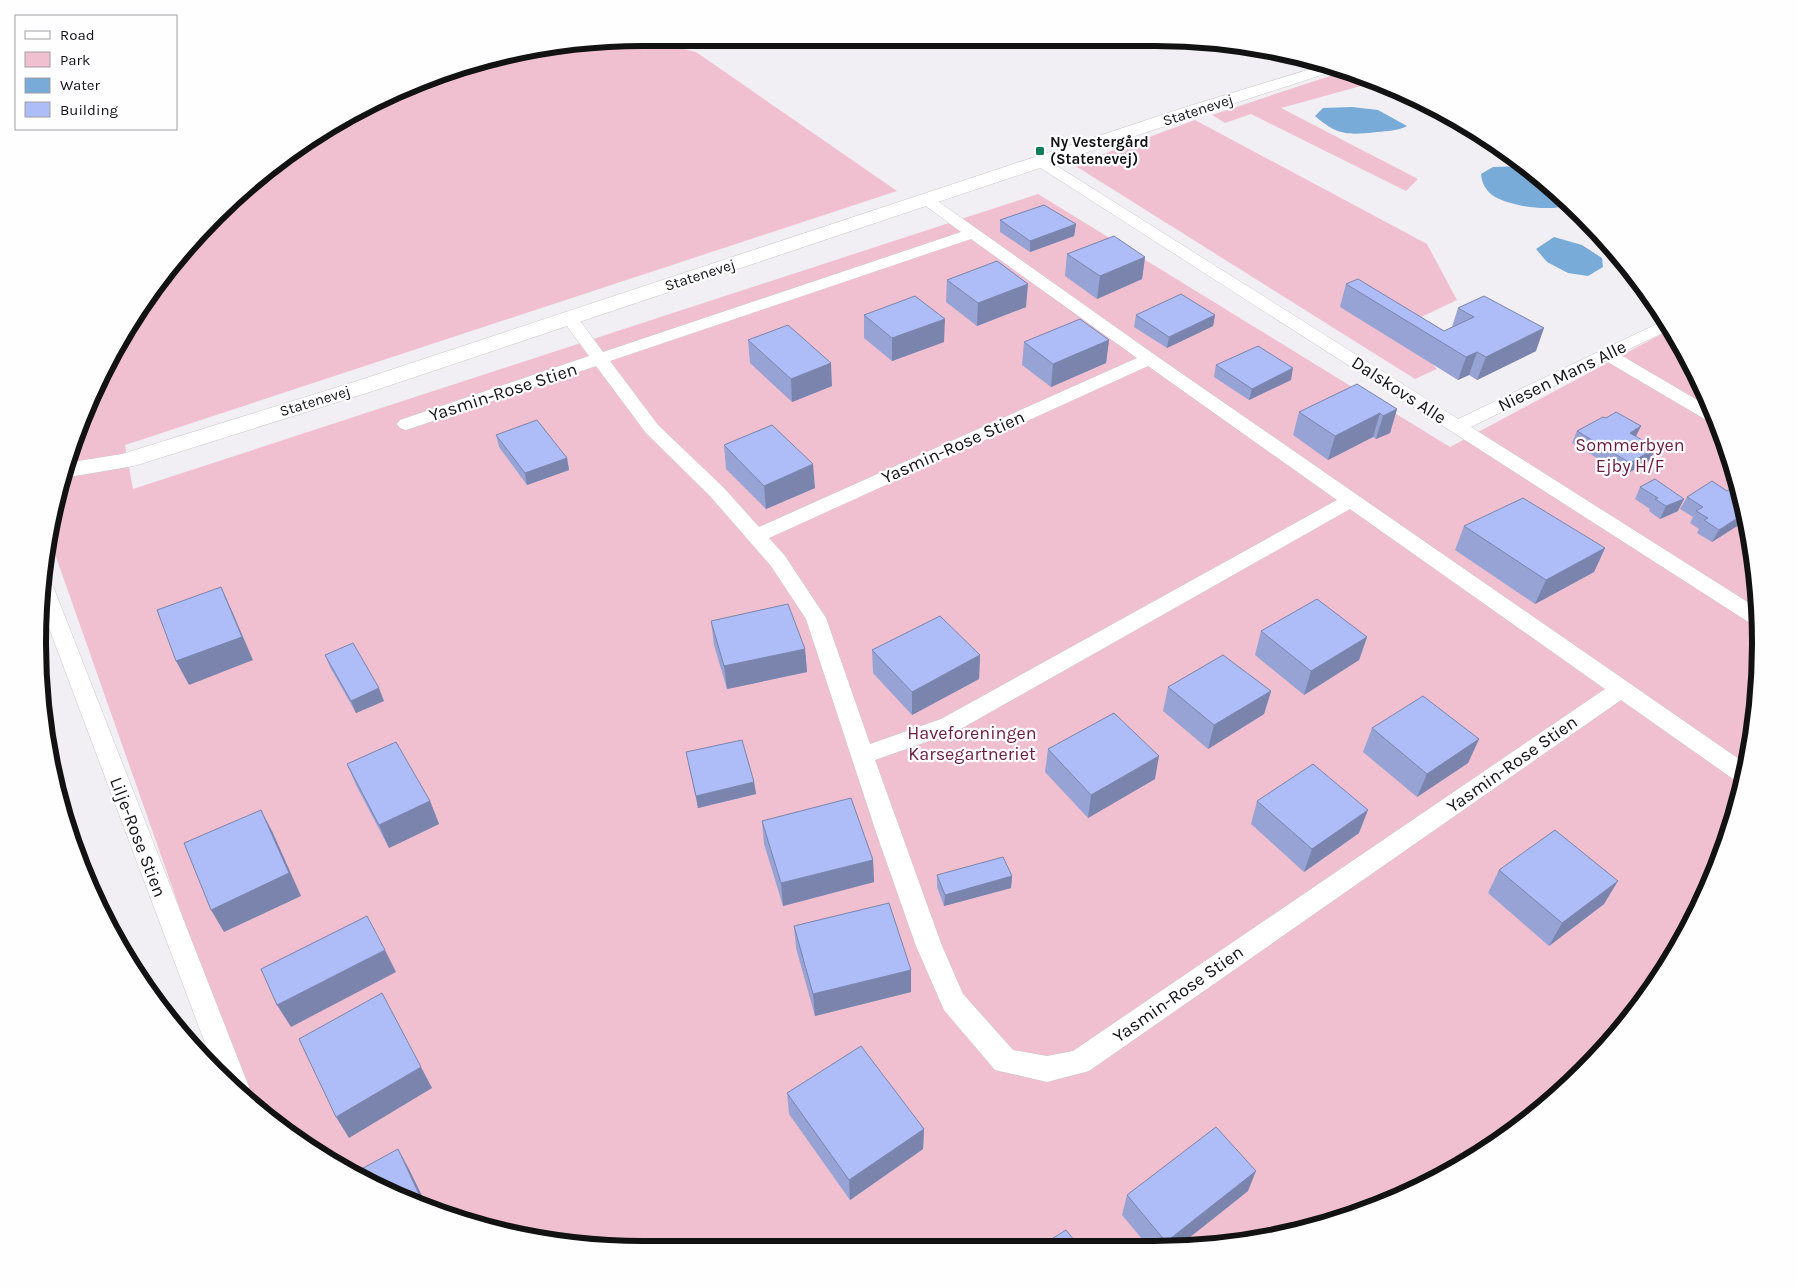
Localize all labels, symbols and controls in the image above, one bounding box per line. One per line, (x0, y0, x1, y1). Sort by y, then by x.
legend (15, 15, 178, 130)
text: Road (60, 26, 95, 44)
text: Park (60, 51, 90, 69)
text: Water (60, 76, 101, 94)
street label: Statenevej (1160, 90, 1236, 130)
text: Building (60, 101, 118, 119)
place label: Ny Vestergård (Statenevej) (1050, 133, 1149, 168)
marker: Ny Vestergård (Statenevej) (1034, 145, 1046, 157)
street label: Statenevej (662, 255, 738, 295)
street label: Niesen Mans Alle (1494, 335, 1630, 417)
street label: Dalskovs Alle (1347, 351, 1451, 429)
street label: Yasmin-Rose Stien (426, 358, 580, 426)
street label: Statenevej (277, 382, 353, 420)
street label: Yasmin-Rose Stien (878, 406, 1028, 488)
park label: Sommerbyen Ejby H/F (1575, 434, 1685, 477)
street label: Yasmin-Rose Stien (1442, 711, 1582, 817)
park label: Haveforeningen Karsegartneriet (907, 722, 1037, 765)
street label: Lilje-Rose Stien (105, 774, 171, 900)
street label: Yasmin-Rose Stien (1108, 941, 1248, 1047)

